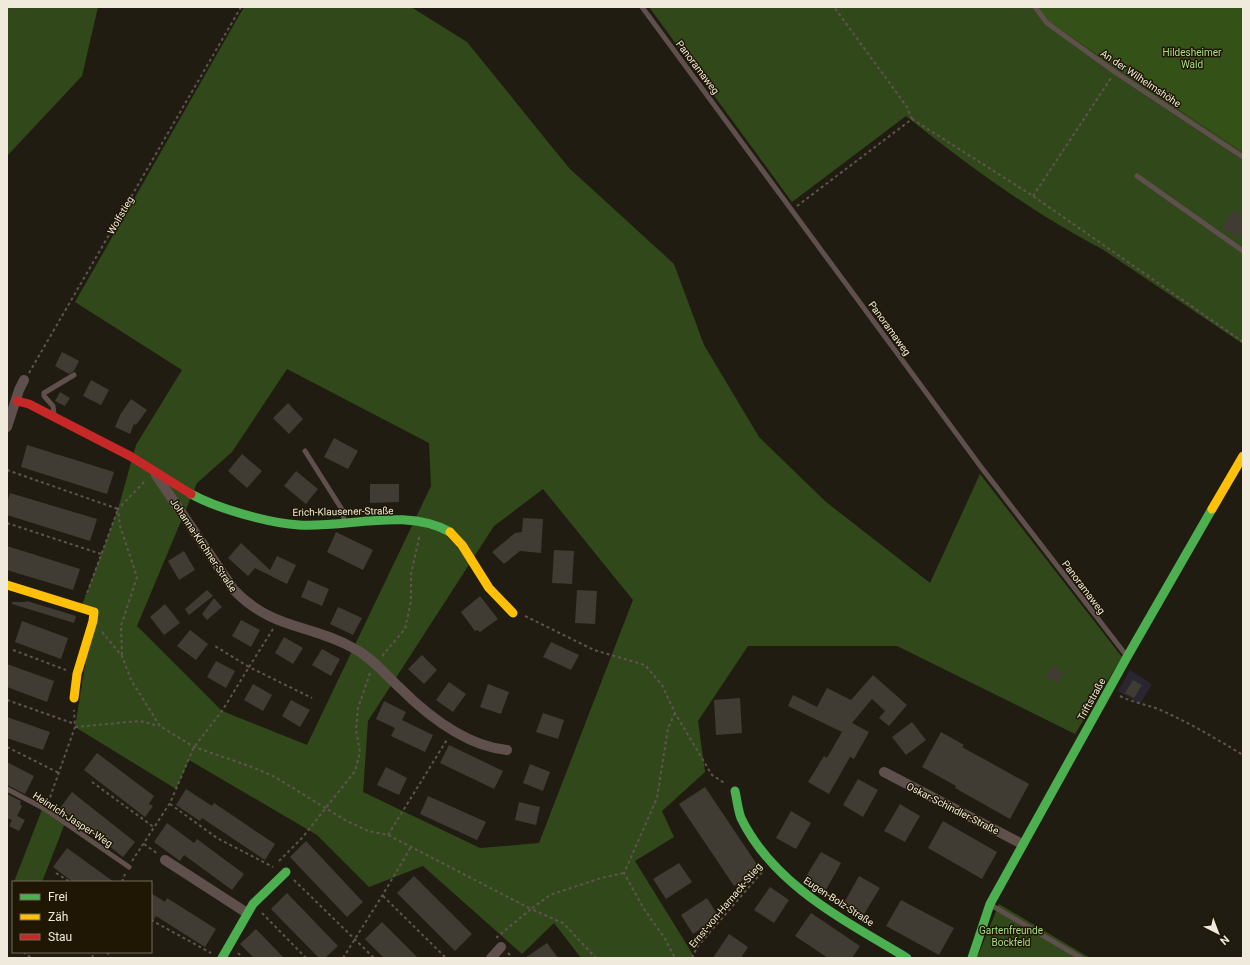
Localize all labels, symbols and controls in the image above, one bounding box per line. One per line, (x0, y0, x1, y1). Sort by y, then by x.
street label: Panoramaweg (674, 38, 721, 96)
street label: An der Wilhelmshöhe (1099, 47, 1183, 109)
park label: Hildesheimer Wald (1163, 47, 1222, 70)
street label: Wolfstieg (105, 194, 136, 236)
street label: Panoramaweg (866, 299, 913, 357)
street label: Johanna-Kirchner-Straße (168, 497, 239, 594)
street label: Erich-Klausener-Straße (292, 505, 394, 518)
street label: Panoramaweg (1060, 558, 1107, 616)
street label: Triftstraße (1075, 676, 1108, 722)
street label: Oskar-Schindler-Straße (905, 780, 1001, 836)
street label: Heinrich-Jasper-Weg (31, 790, 115, 849)
street label: Ernst-von-Harnack-Stieg (687, 861, 764, 950)
street label: Eugen-Bolz-Straße (802, 875, 876, 928)
legend (12, 881, 152, 953)
text: Frei (48, 890, 68, 904)
text: Zäh (48, 910, 68, 924)
north arrow (1198, 913, 1238, 953)
park label: Gartenfreunde Bockfeld (979, 925, 1043, 948)
text: Stau (48, 930, 72, 944)
text: N (1217, 933, 1232, 948)

